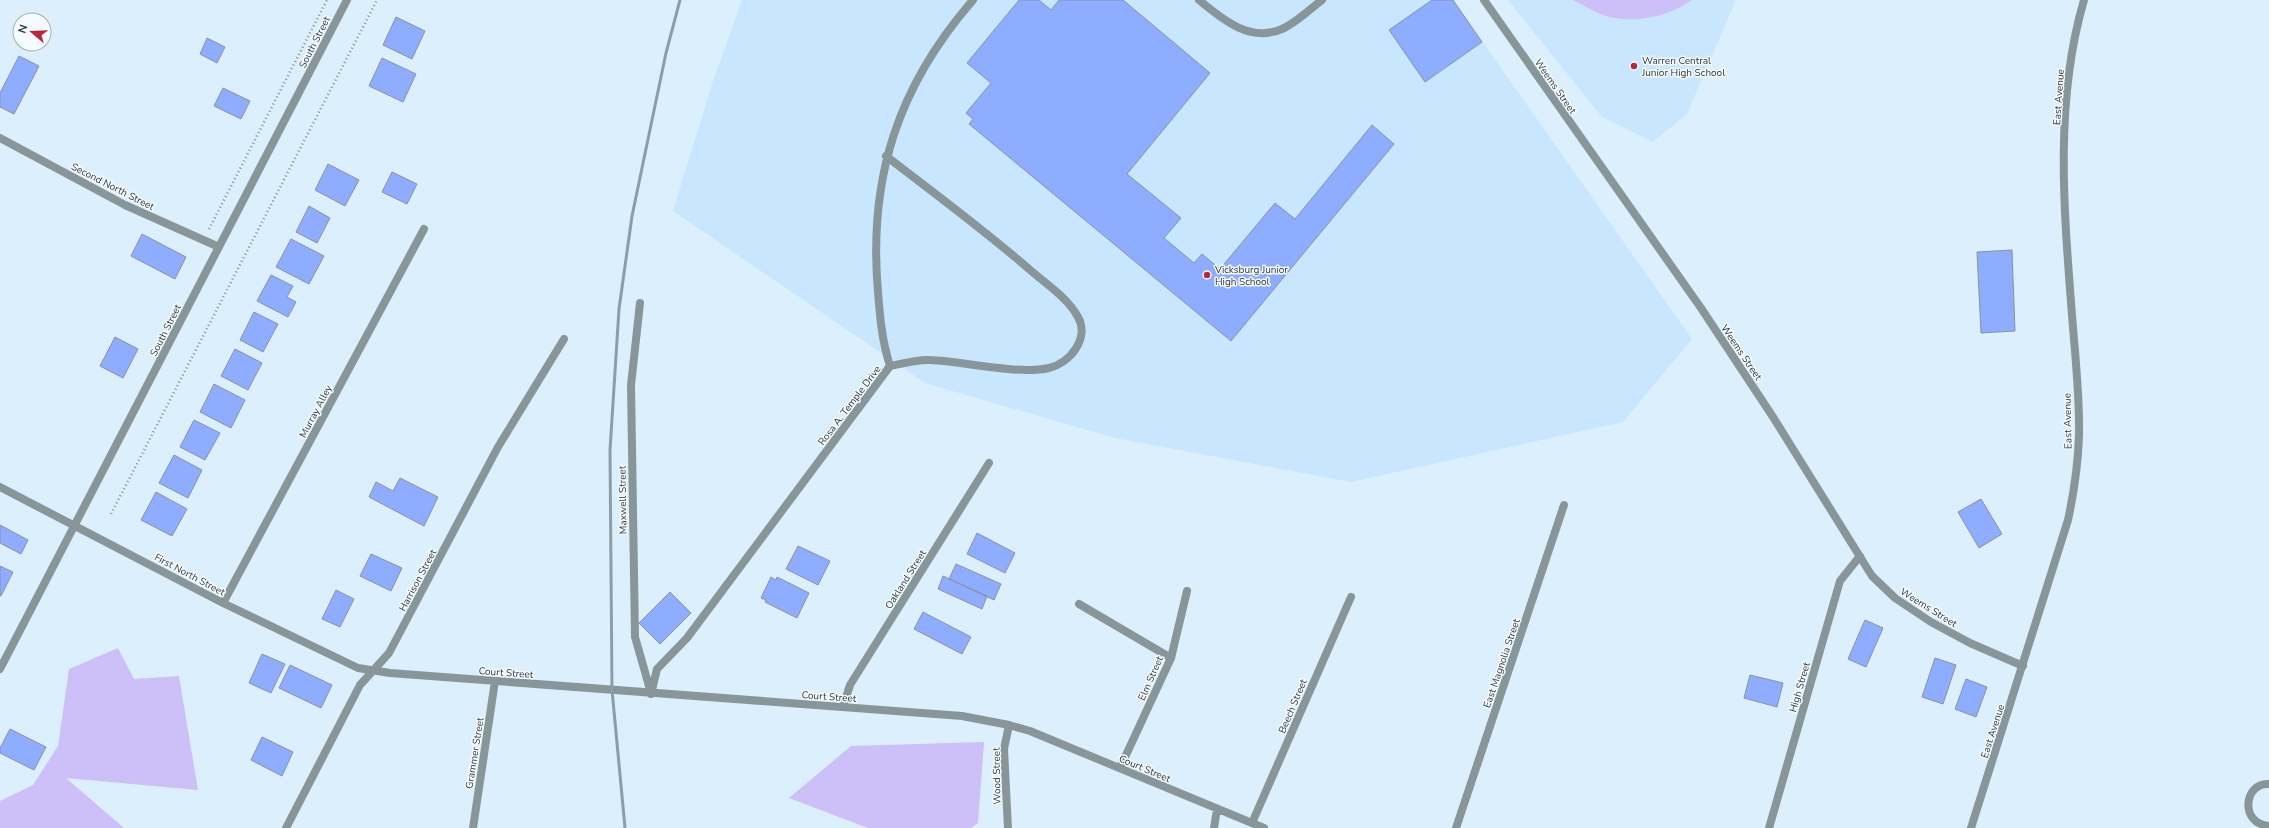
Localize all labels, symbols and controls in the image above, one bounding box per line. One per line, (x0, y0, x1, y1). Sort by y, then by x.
north arrow (12, 12, 52, 52)
street label: South Street (296, 14, 334, 71)
text: N (15, 23, 31, 35)
place label: Warren Central Junior High School (1641, 54, 1725, 80)
street label: Weems Street (1531, 56, 1580, 117)
marker: Warren Central Junior High School (1629, 61, 1639, 71)
street label: East Avenue (2050, 69, 2068, 125)
street label: Second North Street (69, 160, 157, 214)
place label: Vicksburg Junior High School (1214, 263, 1288, 289)
marker: Vicksburg Junior High School (1202, 270, 1212, 280)
street label: South Street (147, 302, 185, 359)
street label: Weems Street (1717, 322, 1765, 384)
street label: Rosa A. Temple Drive (815, 363, 884, 448)
street label: Murray Alley (296, 382, 336, 440)
street label: East Avenue (2061, 393, 2075, 449)
street label: Maxwell Street (615, 465, 631, 534)
street label: Harrison Street (396, 547, 440, 614)
street label: Oakland Street (882, 547, 930, 612)
street label: First North Street (152, 550, 228, 600)
street label: Weems Street (1897, 585, 1960, 631)
street label: East Magnolia Street (1480, 616, 1524, 710)
street label: Elm Street (1135, 654, 1167, 703)
street label: High Street (1786, 660, 1814, 714)
street label: Court Street (478, 664, 534, 682)
street label: Beech Street (1275, 677, 1311, 736)
street label: Court Street (801, 688, 857, 706)
street label: East Avenue (1978, 703, 2008, 760)
street label: Grammer Street (462, 716, 488, 790)
street label: Wood Street (989, 747, 1004, 805)
street label: Court Street (1117, 752, 1173, 786)

